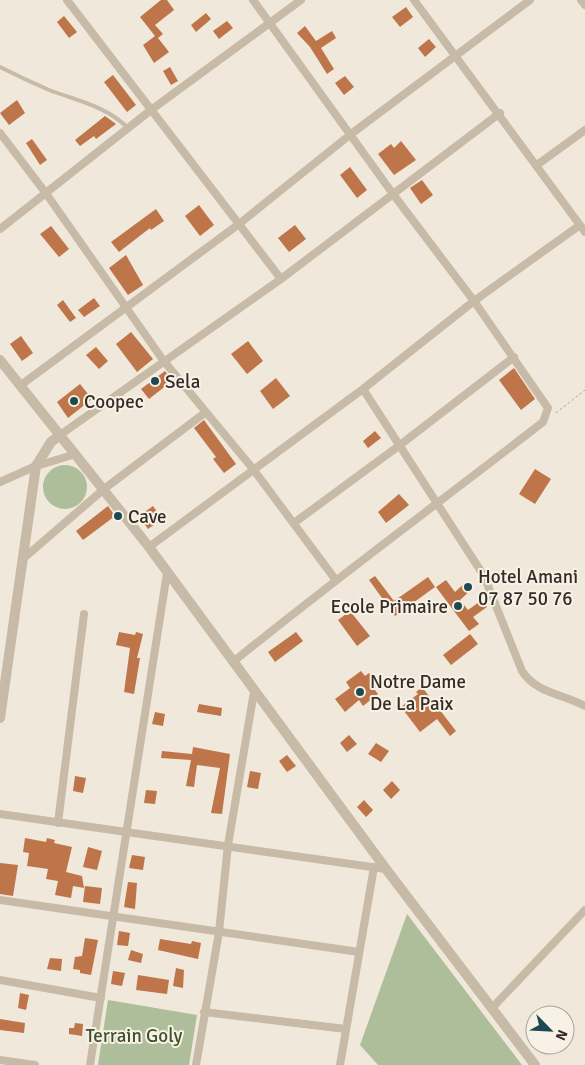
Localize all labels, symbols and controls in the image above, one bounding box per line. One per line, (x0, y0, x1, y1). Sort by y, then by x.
place label: Sela (165, 370, 200, 394)
marker: Sela (149, 375, 161, 387)
place label: Coopec (84, 390, 144, 414)
marker: Coopec (68, 395, 80, 407)
place label: Cave (128, 505, 167, 529)
marker: Cave (112, 510, 124, 522)
place label: Hotel Amani 07 87 50 76 (478, 565, 578, 611)
marker: Hotel Amani 07 87 50 76 (462, 581, 474, 593)
place label: Ecole Primaire (331, 595, 448, 619)
marker: Ecole Primaire (452, 600, 464, 612)
place label: Notre Dame De La Paix (370, 670, 466, 716)
marker: Notre Dame De La Paix (354, 686, 366, 698)
north arrow (525, 1005, 575, 1055)
park label: Terrain Goly (86, 1024, 183, 1048)
text: N (552, 1027, 571, 1043)

